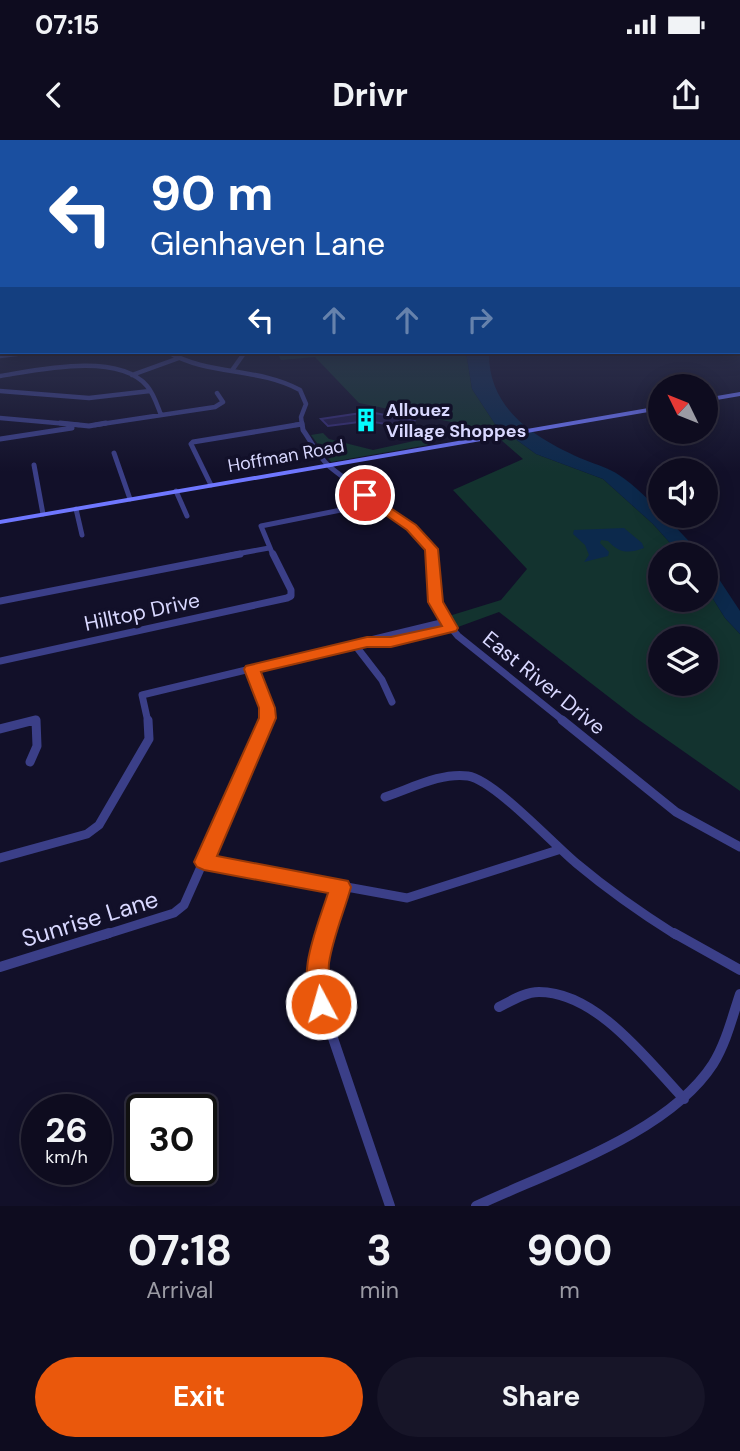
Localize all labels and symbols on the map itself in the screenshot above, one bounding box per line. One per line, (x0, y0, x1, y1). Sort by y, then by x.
north arrow (648, 374, 718, 444)
place label: Allouez Village Shoppes (386, 398, 526, 443)
building icon: Allouez Village Shoppes (352, 406, 380, 434)
street label: Hoffman Road (226, 434, 346, 478)
pin (335, 465, 395, 525)
street label: Hilltop Drive (82, 586, 202, 638)
street label: East River Drive (477, 625, 611, 741)
street label: Sunrise Lane (18, 883, 162, 954)
position arrow (284, 967, 358, 1041)
speed limit sign: 30 (126, 1094, 217, 1185)

